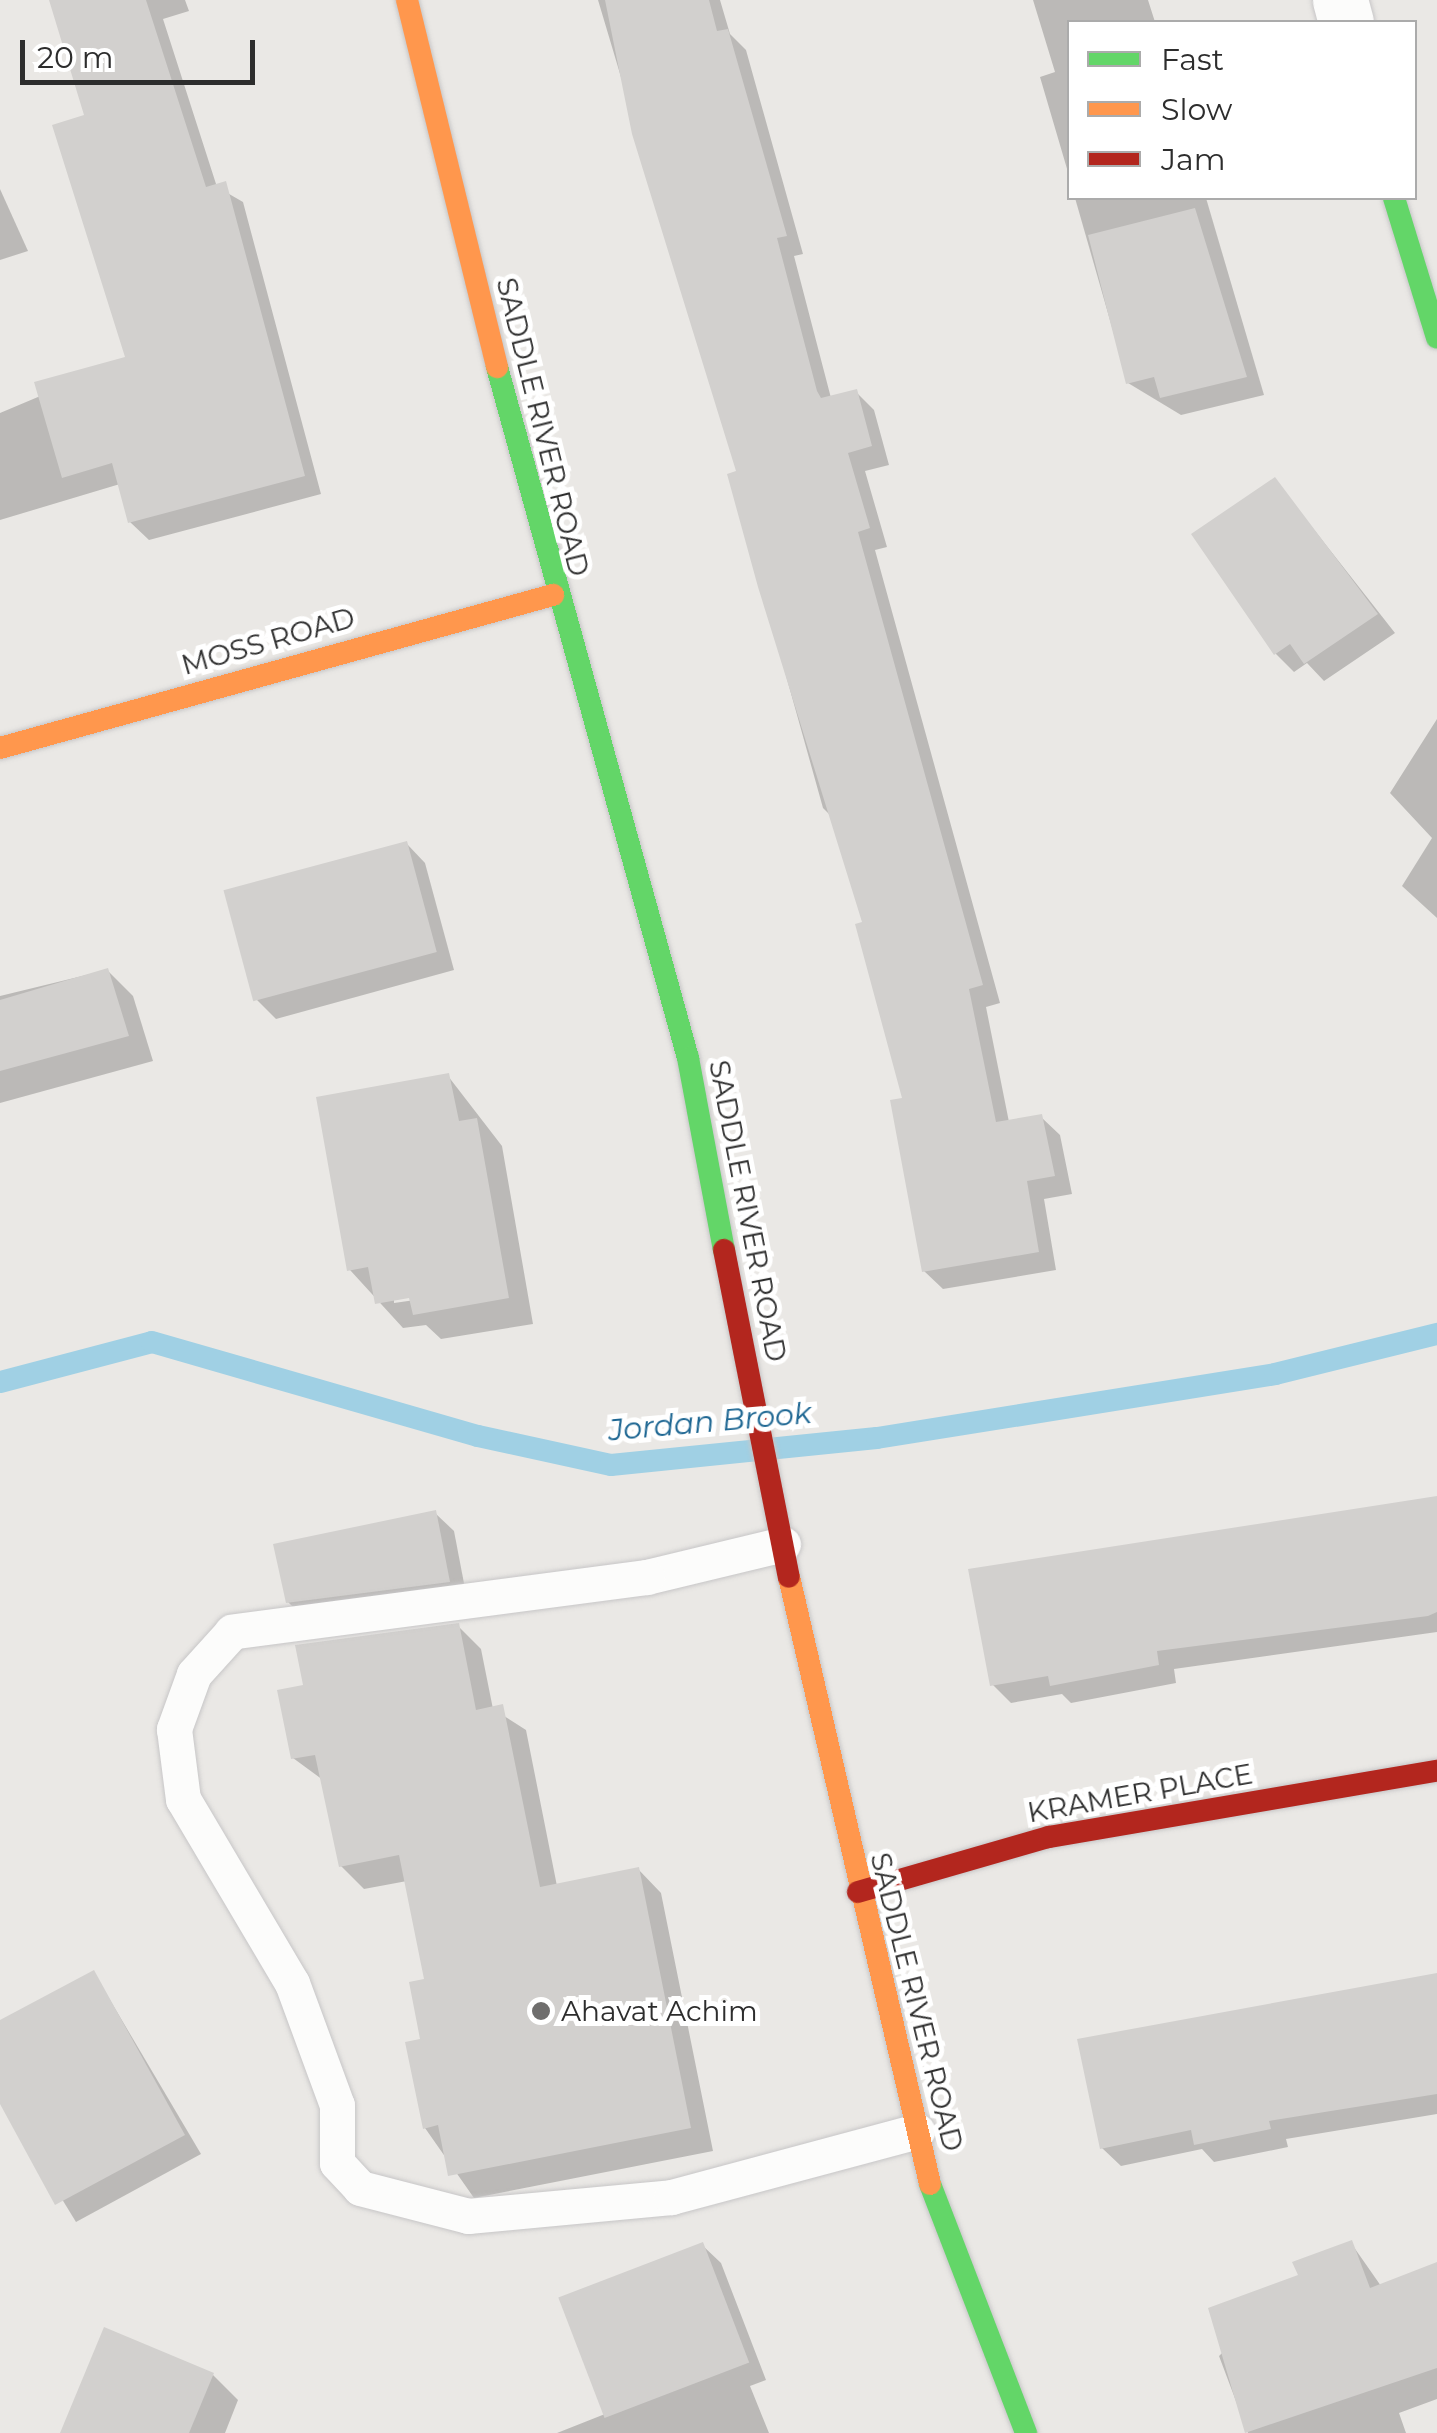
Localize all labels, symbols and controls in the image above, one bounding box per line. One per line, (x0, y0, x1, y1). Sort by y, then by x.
scale bar (25, 20, 260, 82)
legend (1067, 20, 1417, 200)
text: 20 m (37, 39, 114, 76)
text: Fast (1161, 41, 1224, 78)
text: Slow (1161, 91, 1232, 128)
text: Jam (1161, 141, 1226, 178)
street label: SADDLE RIVER ROAD (490, 274, 596, 580)
street label: MOSS ROAD (177, 600, 359, 682)
street label: SADDLE RIVER ROAD (702, 1057, 794, 1365)
water label: Jordan Brook (607, 1395, 813, 1449)
street label: KRAMER PLACE (1025, 1757, 1255, 1829)
street label: SADDLE RIVER ROAD (864, 1849, 970, 2155)
place label: Ahavat Achim (561, 1994, 758, 2028)
marker: Ahavat Achim (530, 2000, 552, 2022)

